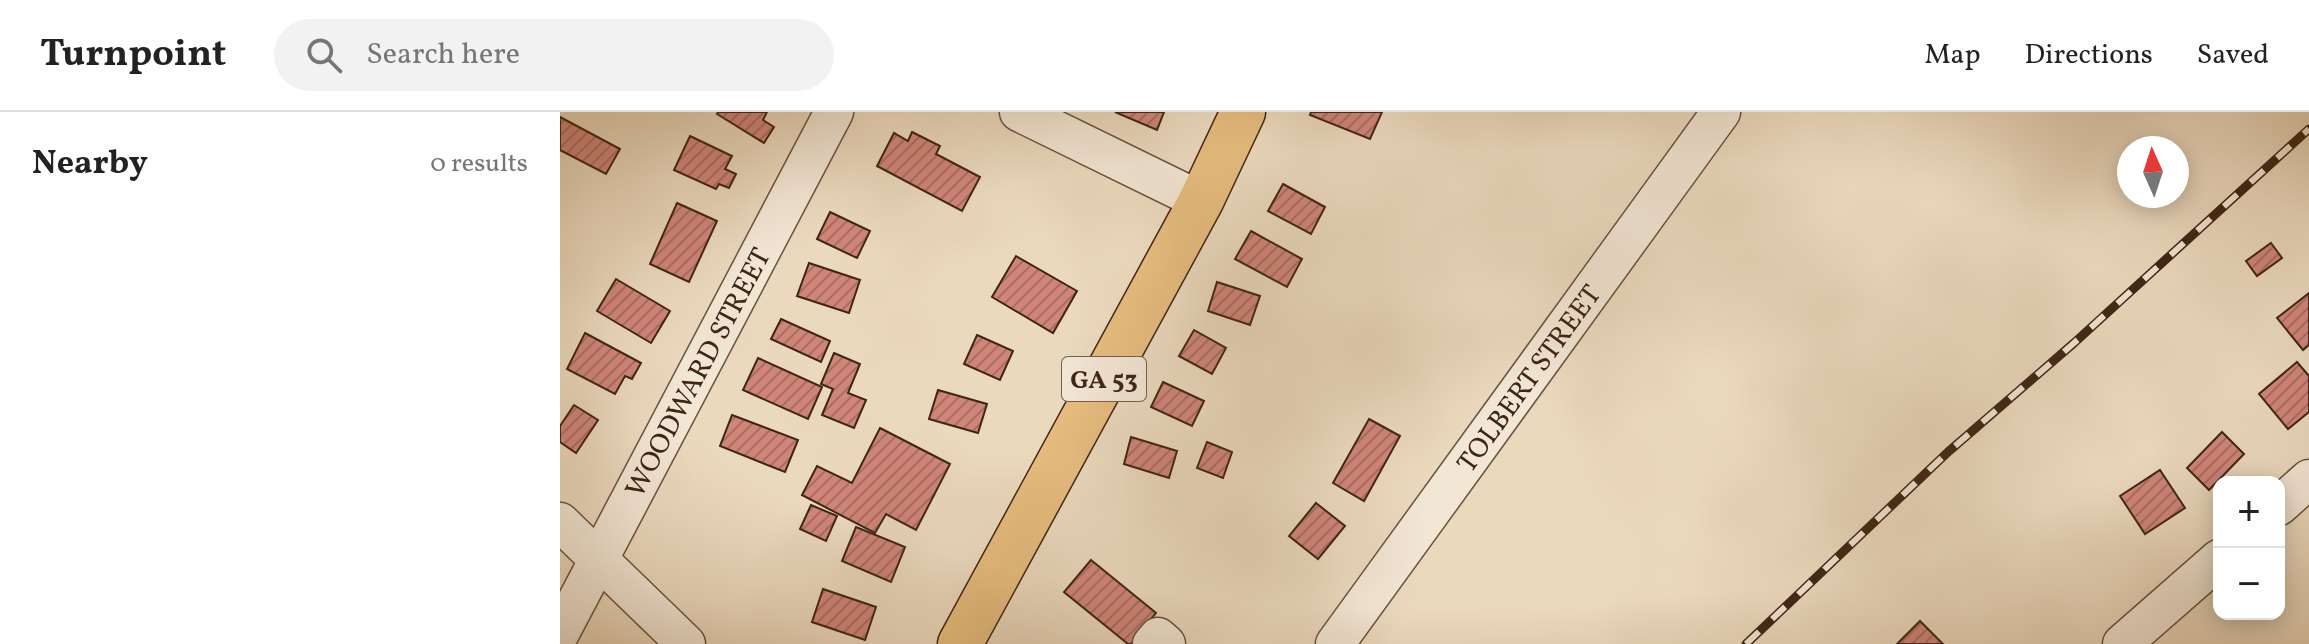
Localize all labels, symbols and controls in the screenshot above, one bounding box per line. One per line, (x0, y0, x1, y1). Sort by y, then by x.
search box (274, 19, 834, 91)
text: Turnpoint (40, 29, 226, 82)
icon: search (302, 33, 346, 77)
text: Search here (366, 34, 520, 76)
text: Map (1925, 36, 1981, 75)
text: Directions (2025, 36, 2153, 75)
text: Saved (2197, 36, 2269, 75)
north arrow (2117, 136, 2189, 208)
text: Nearby (32, 141, 148, 188)
text: 0 results (430, 146, 528, 182)
street label: WOODWARD STREET (617, 242, 782, 505)
street label: TOLBERT STREET (1449, 278, 1611, 481)
road number: GA 53 (1062, 357, 1146, 401)
map controls (2213, 476, 2285, 620)
button: + (2213, 476, 2285, 548)
button: − (2213, 548, 2285, 620)

